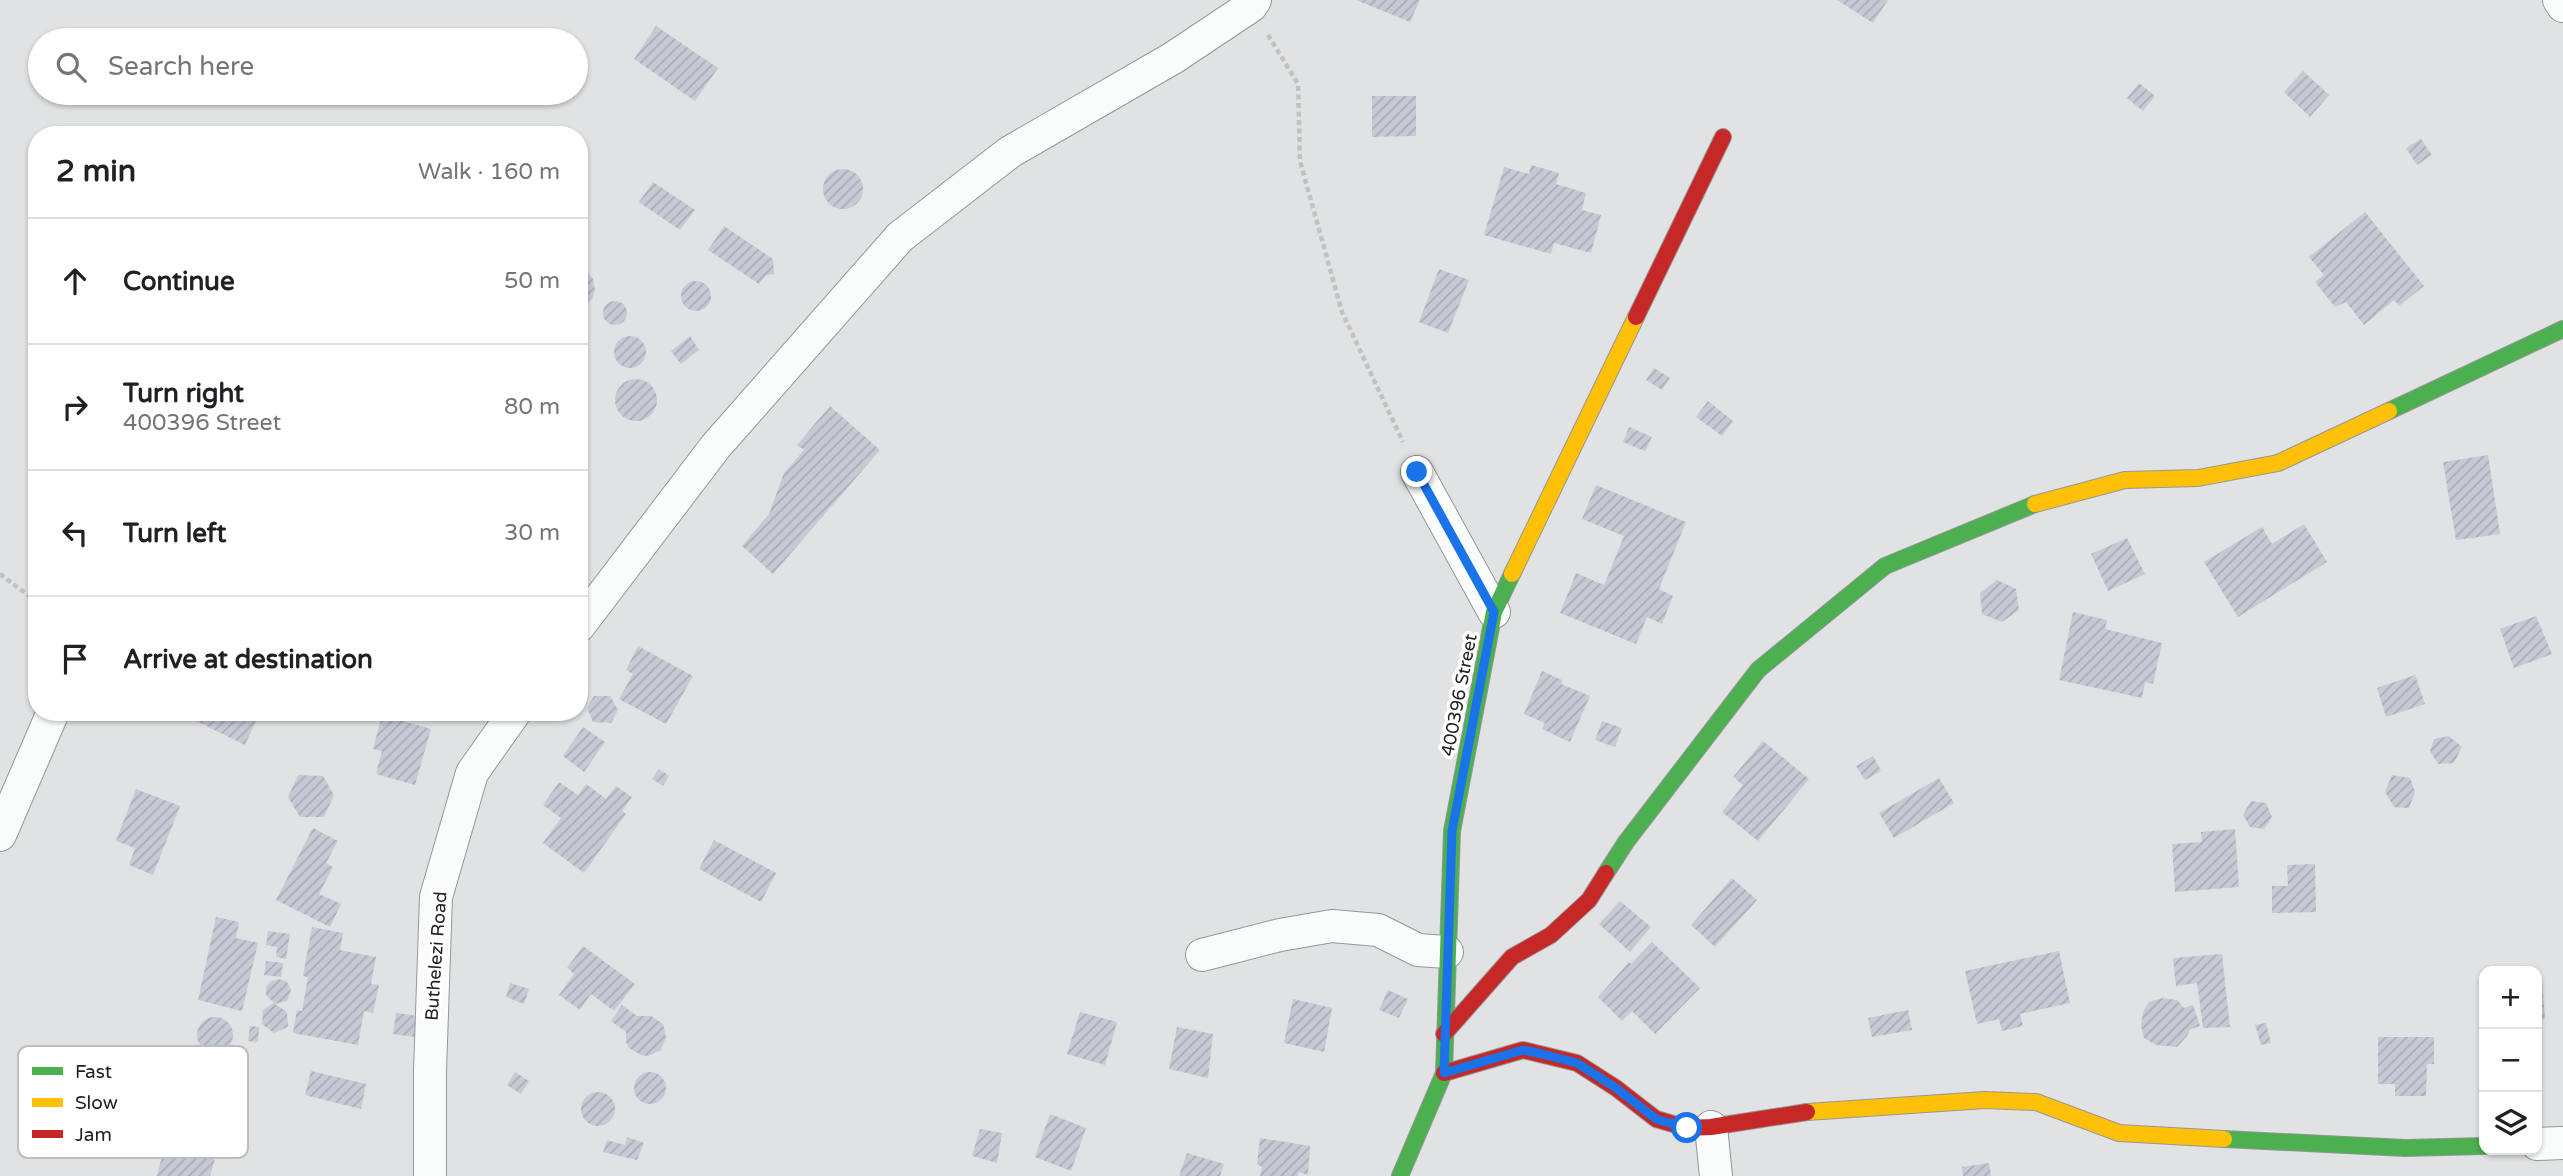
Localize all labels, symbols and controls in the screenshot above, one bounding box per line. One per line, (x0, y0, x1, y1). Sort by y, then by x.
search box (28, 28, 588, 105)
icon: search (52, 48, 90, 86)
text: Search here (108, 51, 254, 82)
text: 2 min (56, 153, 136, 190)
text: Walk · 160 m (418, 158, 560, 186)
icon: ahead (56, 262, 94, 300)
text: Continue (123, 266, 235, 297)
text: 50 m (504, 267, 560, 295)
text: Turn right (123, 378, 244, 409)
icon: right (56, 388, 94, 426)
text: 80 m (504, 393, 560, 421)
text: 400396 Street (123, 409, 281, 437)
route end (1401, 456, 1432, 487)
icon: left (56, 514, 94, 552)
text: Turn left (123, 518, 226, 549)
text: 30 m (504, 519, 560, 547)
street label: 400396 Street (1436, 632, 1482, 758)
icon: arrive (56, 640, 94, 678)
text: Arrive at destination (123, 644, 373, 675)
street label: Buthelezi Road (421, 891, 451, 1021)
map controls (2479, 966, 2542, 1155)
button: + (2479, 966, 2542, 1029)
button: − (2479, 1029, 2542, 1092)
legend (18, 1046, 248, 1158)
text: Fast (75, 1061, 112, 1083)
text: Slow (75, 1092, 118, 1114)
button: layers (2479, 1092, 2542, 1155)
route start (1671, 1112, 1702, 1143)
text: Jam (75, 1124, 112, 1146)

